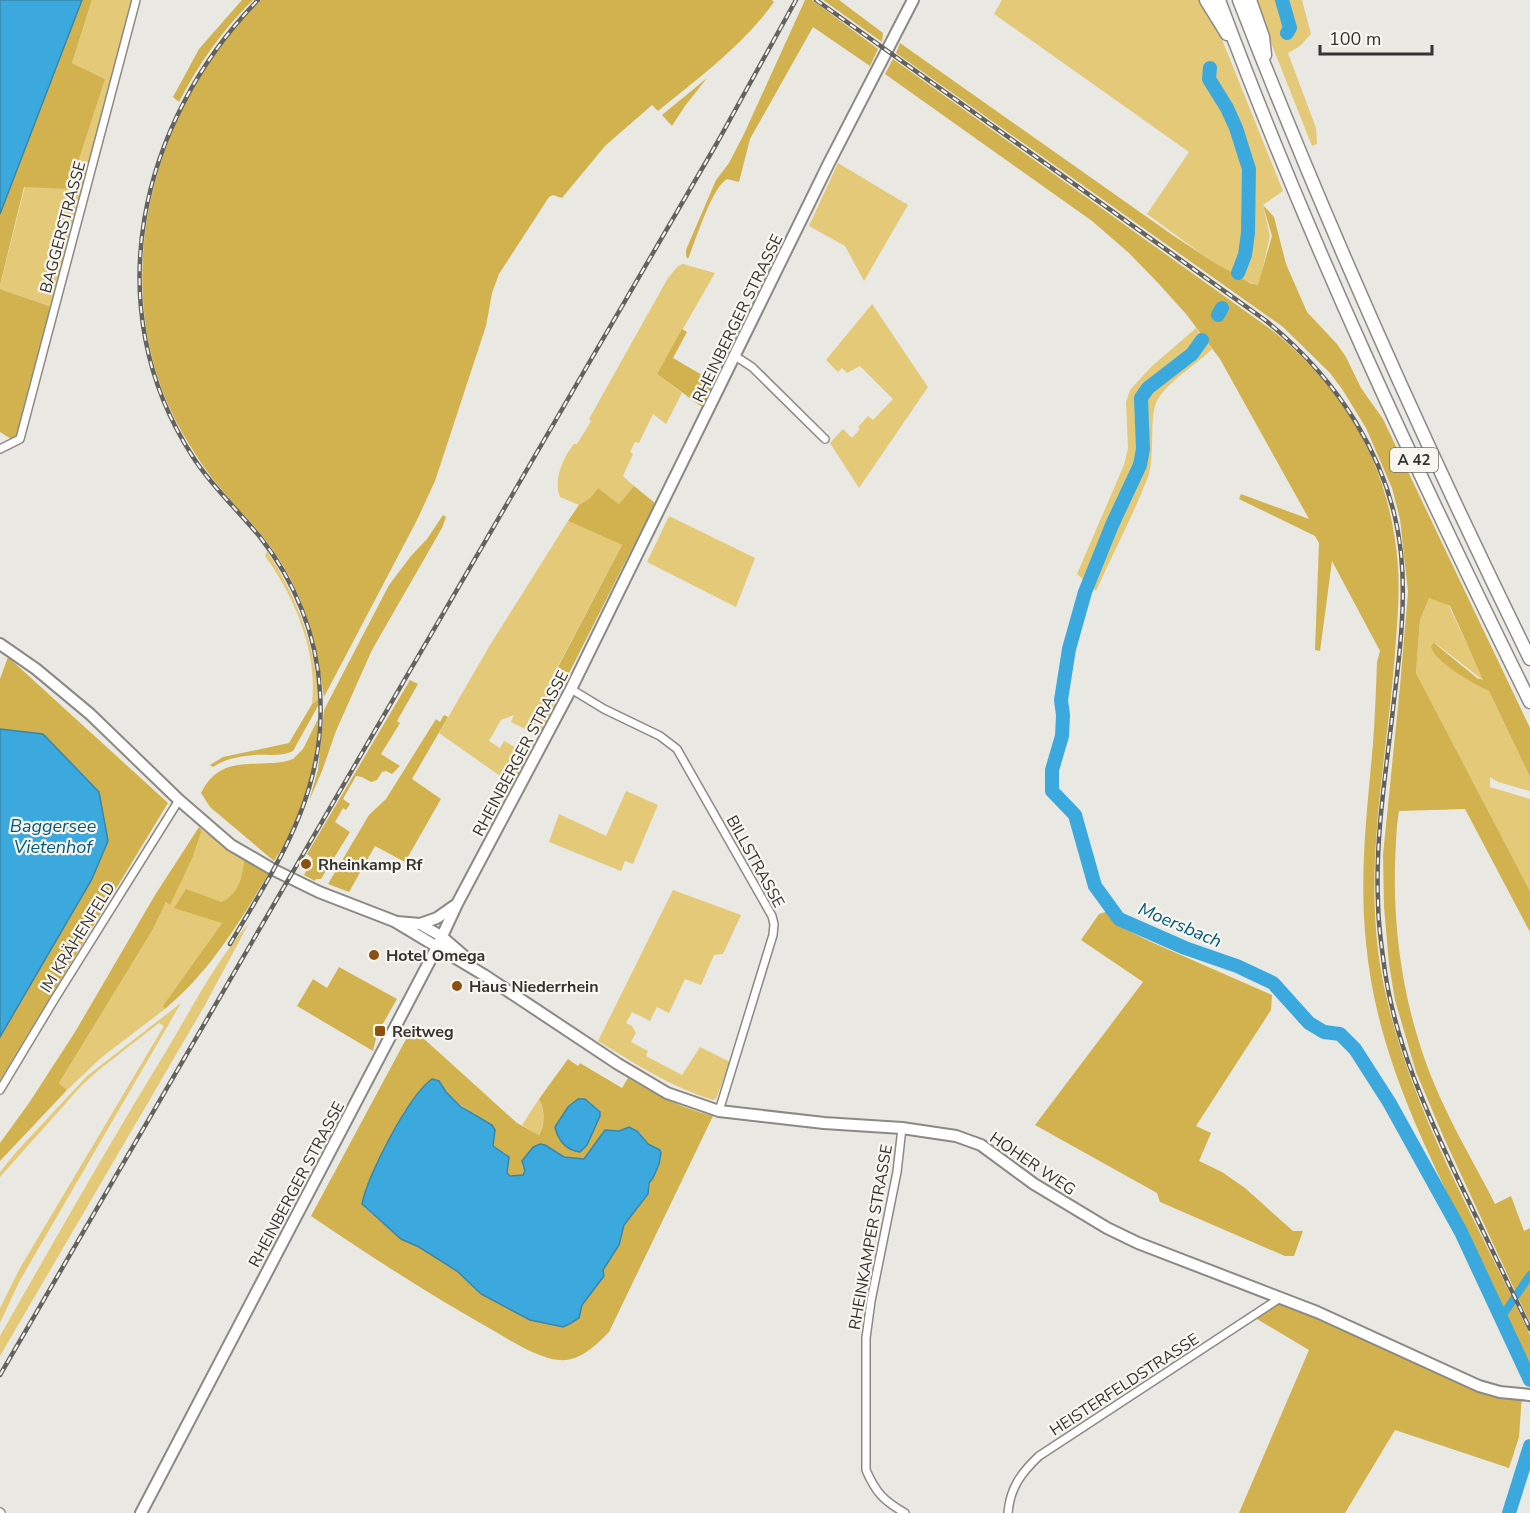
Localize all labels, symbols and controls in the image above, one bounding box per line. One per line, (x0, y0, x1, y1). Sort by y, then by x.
scale bar (1320, 18, 1432, 56)
text: 100 m (1329, 27, 1381, 51)
street label: BAGGERSTRASSE (35, 159, 91, 296)
street label: RHEINBERGER STRASSE (687, 230, 788, 406)
road number: A 42 (1390, 448, 1438, 472)
street label: RHEINBERGER STRASSE (468, 667, 574, 840)
street label: BILLSTRASSE (721, 811, 790, 912)
water label: Baggersee Vietenhof (10, 814, 97, 859)
place label: Rheinkamp Rf (318, 854, 424, 876)
marker: Rheinkamp Rf (299, 857, 313, 871)
street label: IM KRÄHENFELD (35, 878, 121, 997)
water label: Moersbach (1135, 897, 1225, 953)
place label: Hotel Omega (386, 945, 485, 967)
marker: Hotel Omega (367, 948, 381, 962)
place label: Haus Niederrhein (469, 976, 599, 998)
marker: Haus Niederrhein (450, 979, 464, 993)
place label: Reitweg (392, 1021, 454, 1043)
marker: Reitweg (373, 1024, 387, 1038)
street label: RHEINBERGER STRASSE (244, 1098, 350, 1271)
street label: HOHER WEG (985, 1127, 1080, 1201)
street label: RHEINKAMPER STRASSE (844, 1143, 898, 1331)
street label: HEISTERFELDSTRASSE (1046, 1328, 1203, 1441)

